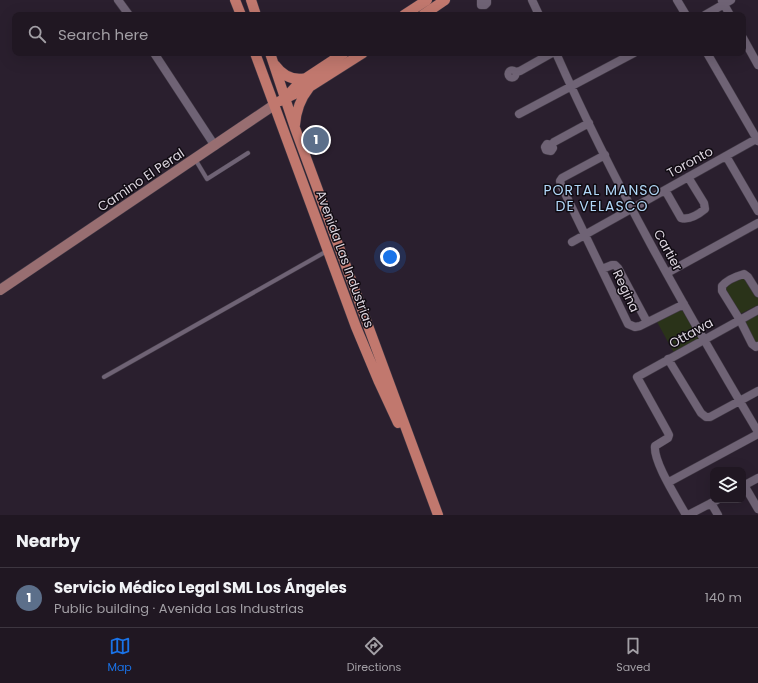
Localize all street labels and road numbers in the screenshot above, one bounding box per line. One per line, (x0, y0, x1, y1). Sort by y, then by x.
street label: Toronto (664, 142, 716, 182)
street label: Camino El Peral (94, 144, 188, 216)
street label: Avenida Las Industrias (311, 188, 379, 331)
street label: Cartier (649, 226, 687, 274)
street label: Regina (608, 267, 644, 315)
street label: Ottawa (665, 313, 717, 353)

